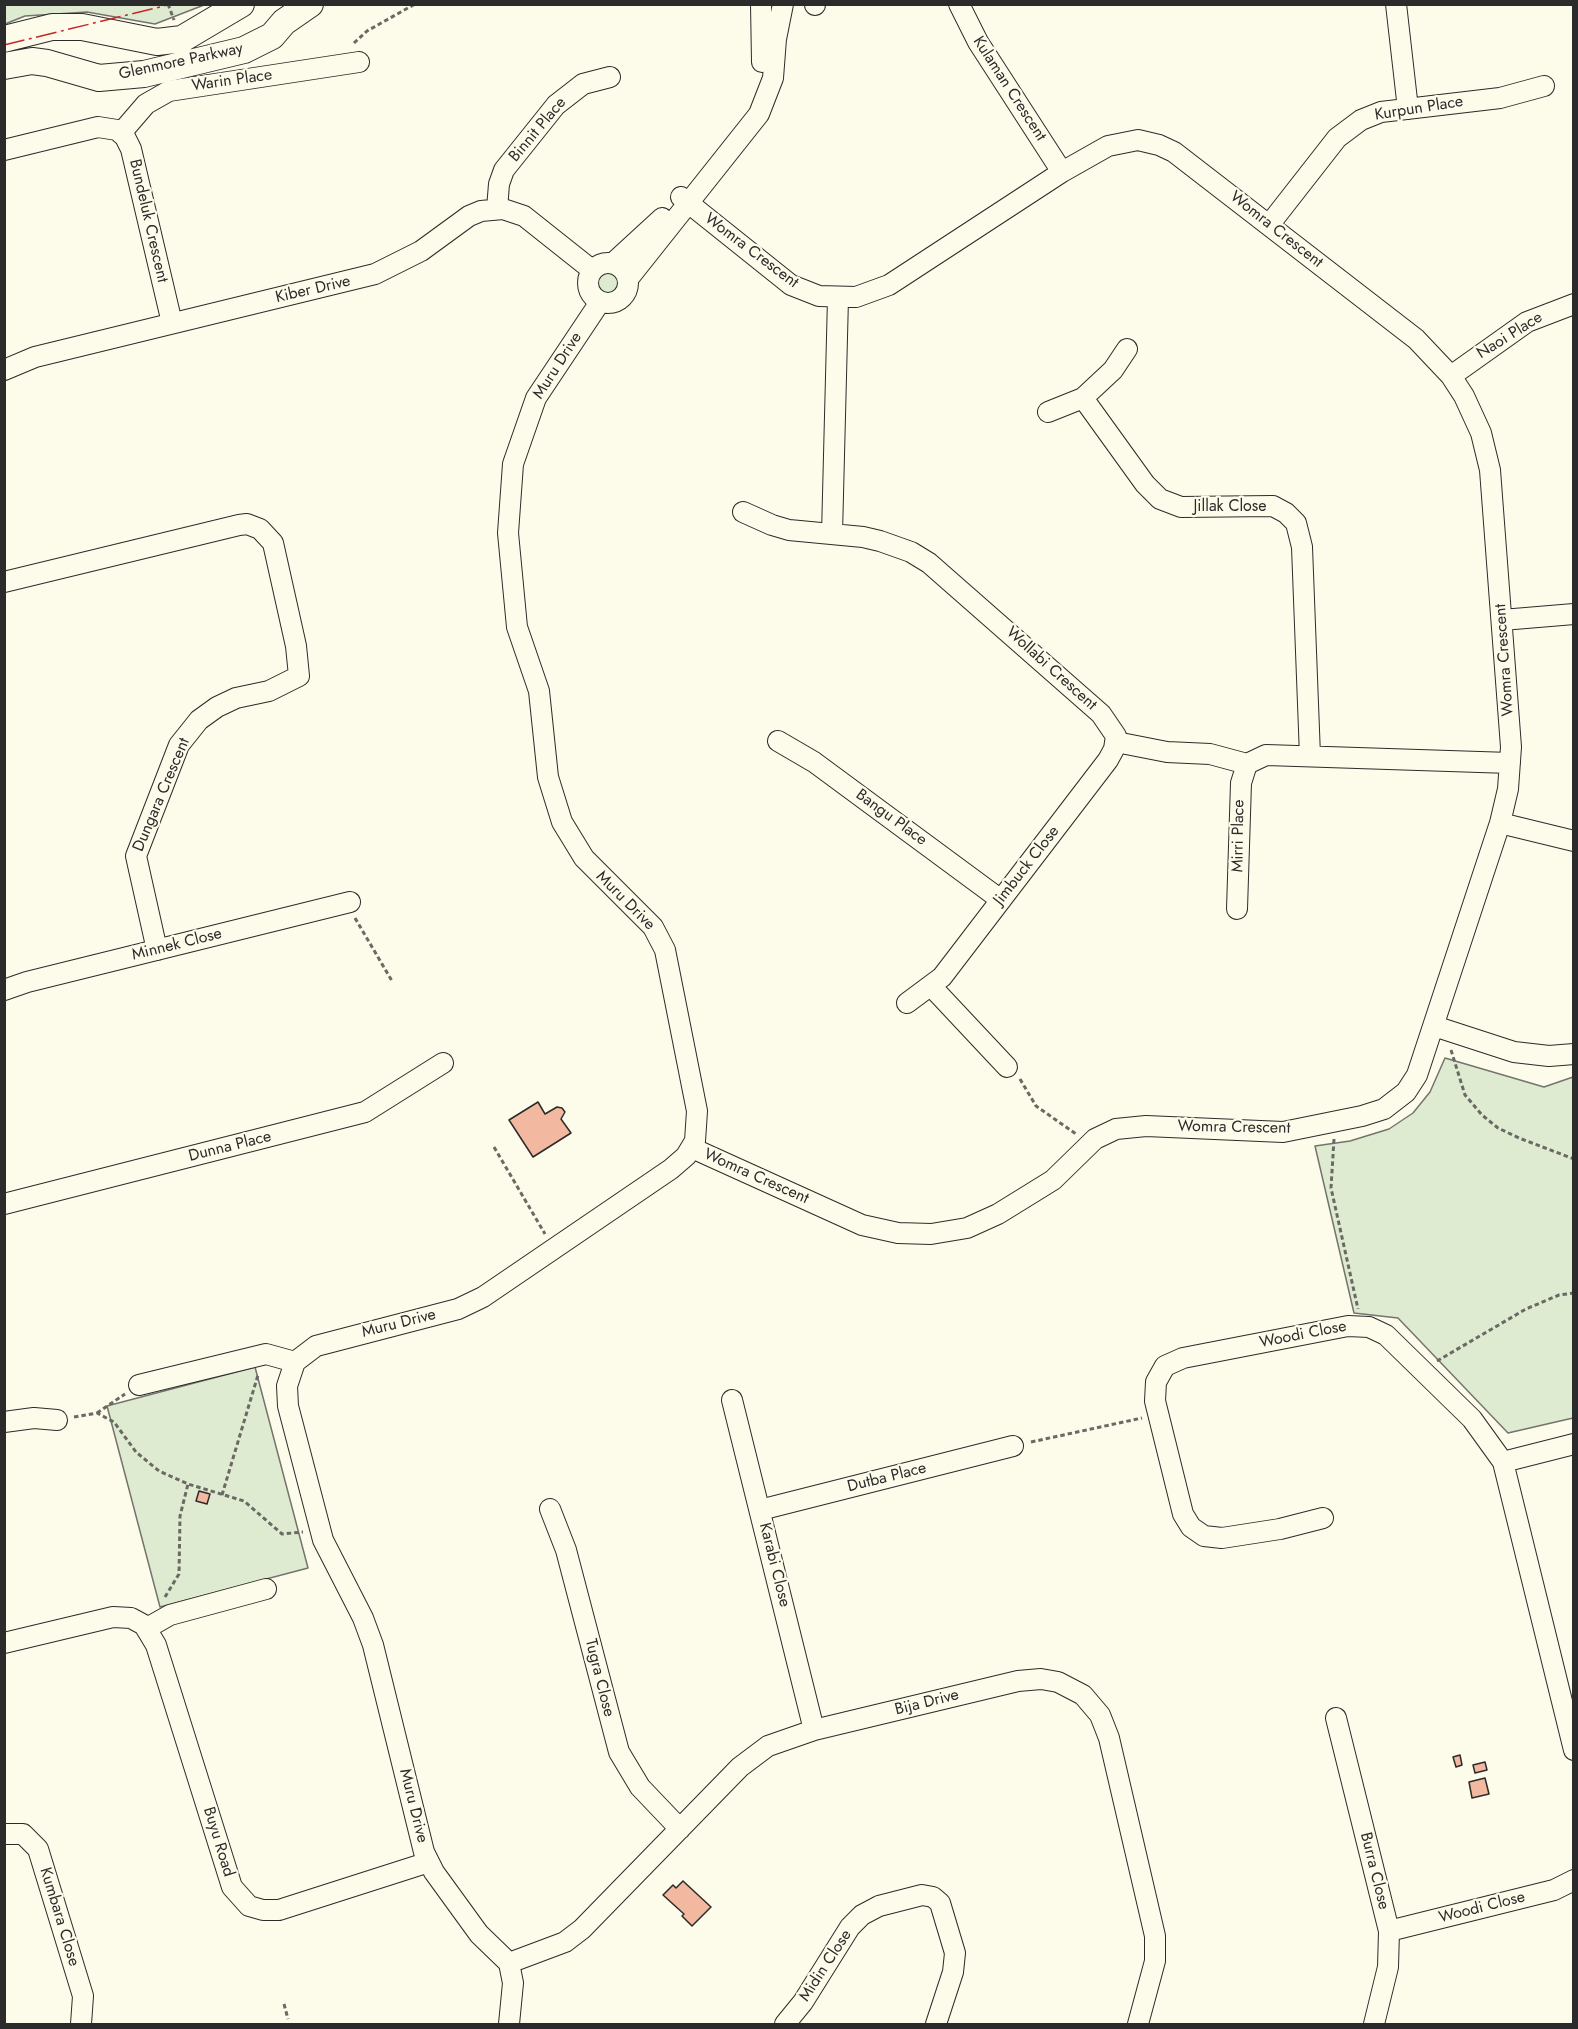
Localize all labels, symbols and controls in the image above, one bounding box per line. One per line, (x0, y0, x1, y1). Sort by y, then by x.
street label: Kulaman Crescent (968, 33, 1050, 145)
street label: Glenmore Parkway (117, 39, 245, 85)
street label: Warin Place (191, 66, 273, 96)
street label: Kurpun Place (1373, 93, 1465, 125)
street label: Binnit Place (505, 94, 571, 166)
street label: Bundeluk Crescent (124, 157, 172, 285)
street label: Womra Crescent (1226, 188, 1326, 272)
street label: Womra Crescent (700, 209, 802, 293)
street label: Kiber Drive (274, 272, 352, 308)
street label: Naoi Place (1474, 308, 1546, 364)
street label: Muru Drive (529, 329, 587, 403)
street label: Jillak Close (1194, 497, 1266, 517)
street label: Womra Crescent (1491, 603, 1519, 717)
street label: Wollabi Crescent (1002, 623, 1100, 715)
street label: Dungara Crescent (129, 735, 195, 855)
street label: Bangu Place (852, 786, 930, 850)
street label: Mirri Place (1229, 799, 1249, 873)
street label: Jimbuck Close (990, 822, 1064, 910)
street label: Muru Drive (591, 867, 659, 935)
street label: Minnek Close (130, 925, 224, 965)
street label: Womra Crescent (1177, 1117, 1291, 1139)
street label: Dunna Place (187, 1127, 273, 1167)
street label: Womra Crescent (701, 1145, 811, 1209)
street label: Muru Drive (360, 1306, 438, 1342)
street label: Woodi Close (1258, 1317, 1348, 1353)
street label: Dutba Place (845, 1459, 929, 1497)
street label: Karabi Close (754, 1521, 794, 1609)
street label: Tugra Close (580, 1637, 618, 1719)
street label: Bija Drive (893, 1686, 961, 1720)
street label: Muru Drive (395, 1767, 431, 1845)
street label: Buyu Road (198, 1805, 238, 1879)
street label: Burra Close (1355, 1830, 1393, 1912)
street label: Kumbara Close (35, 1865, 83, 1969)
street label: Woodi Close (1437, 1888, 1527, 1928)
street label: Midin Close (796, 1927, 856, 2005)

